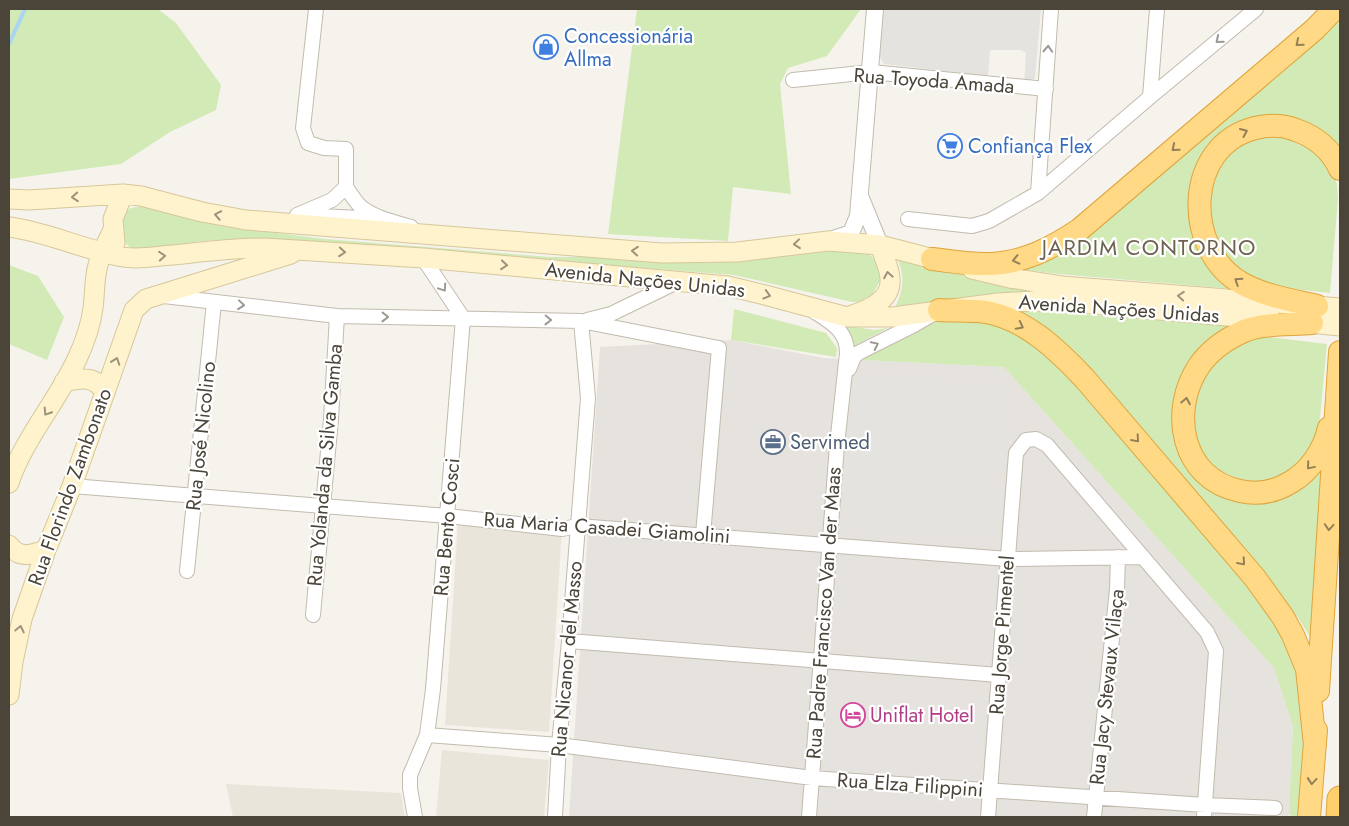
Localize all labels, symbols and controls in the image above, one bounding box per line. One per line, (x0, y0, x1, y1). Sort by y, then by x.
place label: Concessionária Allma (564, 22, 693, 74)
shop icon: Concessionária Allma (533, 34, 559, 60)
one-way arrow (1215, 34, 1224, 43)
one-way arrow (1296, 37, 1305, 45)
one-way arrow (1042, 45, 1053, 53)
street label: Rua Toyoda Amada (853, 61, 1015, 101)
one-way arrow (1239, 128, 1248, 139)
place label: Confiança Flex (968, 132, 1093, 161)
supermarket icon: Confiança Flex (937, 133, 963, 159)
one-way arrow (1172, 142, 1181, 151)
one-way arrow (70, 191, 78, 202)
one-way arrow (214, 210, 223, 220)
district label: JARDIM CONTORNO (1039, 231, 1256, 263)
one-way arrow (792, 238, 800, 249)
one-way arrow (630, 245, 638, 256)
one-way arrow (338, 247, 346, 258)
one-way arrow (159, 251, 167, 262)
one-way arrow (1011, 254, 1020, 265)
street label: Avenida Nações Unidas (544, 255, 746, 305)
one-way arrow (500, 259, 508, 270)
one-way arrow (884, 271, 894, 280)
one-way arrow (1234, 277, 1243, 287)
one-way arrow (437, 282, 446, 292)
street label: Avenida Nações Unidas (1018, 288, 1220, 330)
one-way arrow (763, 290, 771, 300)
one-way arrow (1177, 290, 1185, 301)
one-way arrow (237, 299, 245, 310)
one-way arrow (382, 312, 390, 322)
one-way arrow (544, 315, 552, 325)
one-way arrow (1015, 320, 1024, 330)
one-way arrow (870, 340, 879, 351)
street label: Rua Yolanda da Silva Gamba (300, 343, 350, 587)
one-way arrow (110, 358, 120, 366)
street label: Rua José Nicolino (179, 360, 223, 512)
street label: Rua Florindo Zambonato (21, 384, 119, 590)
one-way arrow (1180, 397, 1190, 406)
one-way arrow (44, 406, 54, 415)
place label: Servimed (790, 428, 870, 457)
office icon: Servimed (760, 429, 786, 455)
one-way arrow (1130, 433, 1139, 442)
street label: Rua Bento Cosci (427, 457, 467, 597)
one-way arrow (1307, 460, 1316, 469)
street label: Rua Padre Francisco Van der Maas (799, 466, 849, 760)
street label: Rua Maria Casadei Giamolini (483, 505, 731, 551)
one-way arrow (1324, 523, 1335, 531)
street label: Rua Jorge Pimentel (982, 554, 1022, 716)
one-way arrow (1236, 556, 1244, 565)
street label: Rua Nicanor del Masso (544, 560, 590, 758)
street label: Rua Jacy Stevaux Vilaça (1082, 588, 1132, 786)
one-way arrow (14, 625, 25, 634)
place label: Uniflat Hotel (870, 701, 974, 730)
hotel icon: Uniflat Hotel (840, 702, 866, 728)
street label: Rua Elza Filippini (836, 765, 984, 805)
one-way arrow (1307, 777, 1318, 785)

